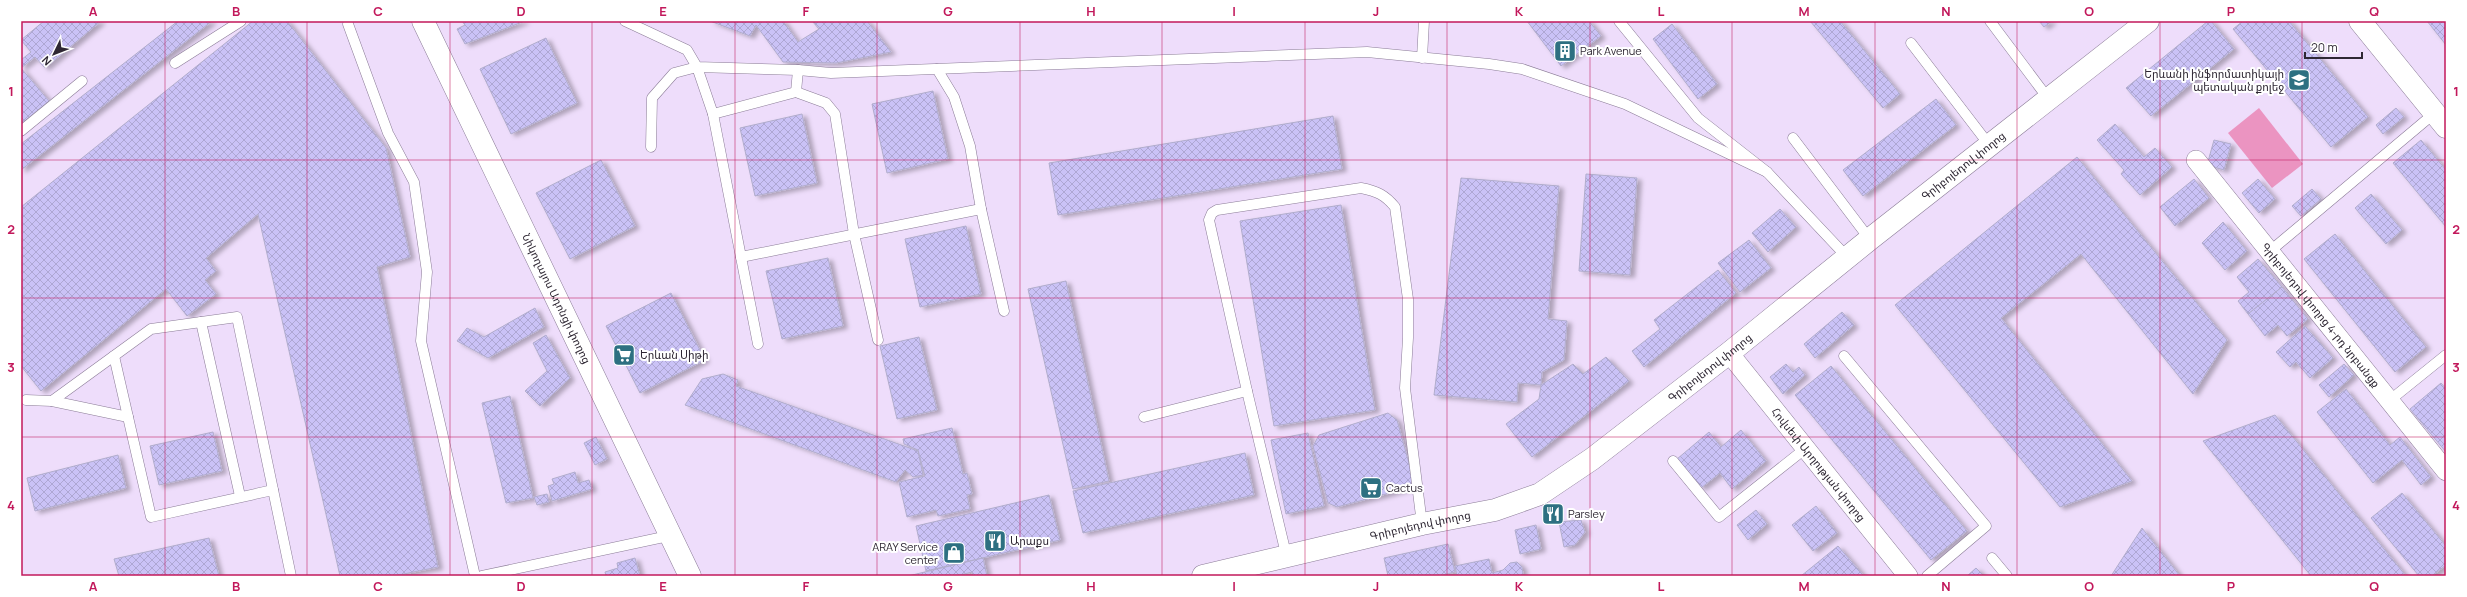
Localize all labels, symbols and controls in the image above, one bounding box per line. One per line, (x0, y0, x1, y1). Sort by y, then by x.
text: A (89, 2, 98, 20)
text: B (232, 2, 240, 20)
text: C (373, 2, 383, 20)
text: D (516, 2, 526, 20)
text: E (659, 2, 667, 20)
text: F (803, 2, 810, 20)
text: G (943, 2, 953, 20)
text: H (1086, 2, 1096, 20)
text: I (1232, 2, 1236, 20)
text: J (1373, 2, 1379, 20)
text: K (1515, 2, 1524, 20)
text: L (1658, 2, 1665, 20)
text: M (1798, 2, 1810, 20)
text: N (1941, 2, 1951, 20)
text: O (2084, 2, 2094, 20)
text: P (2227, 2, 2235, 20)
text: Q (2369, 2, 2379, 20)
north arrow (34, 34, 74, 74)
scale bar (2305, 34, 2362, 60)
building icon: Park Avenue (1552, 38, 1578, 64)
text: 20 m (2311, 39, 2338, 56)
place label: Park Avenue (1580, 43, 1642, 58)
text: N (38, 53, 55, 69)
place label: Երևանի ինֆորմատիկայի պետական քոլեջ (2144, 66, 2284, 94)
school or university icon: Երևանի ինֆորմատիկայի պետական քոլեջ (2286, 67, 2312, 93)
text: 1 (8, 82, 14, 100)
text: 1 (2453, 82, 2459, 100)
street label: Գրիբոյեդով փողոց (1918, 128, 2008, 203)
text: 2 (7, 220, 15, 238)
text: 2 (2452, 220, 2460, 238)
street label: Նիկողայոս Ադոնցի փողոց (519, 231, 595, 366)
street label: Գրիբոյեդով փողոց 4-րդ նրբանցք (2258, 239, 2384, 390)
street label: Գրիբոյեդով փողոց (1664, 330, 1755, 405)
supermarket icon: Երևան Սիթի (611, 342, 637, 368)
place label: Երևան Սիթի (640, 347, 709, 362)
text: 3 (7, 358, 15, 376)
text: 3 (2452, 358, 2460, 376)
street label: Հովսեփ Արղության փողոց (1769, 404, 1869, 524)
supermarket icon: Cactus (1358, 475, 1384, 501)
place label: Cactus (1386, 480, 1423, 495)
text: 4 (7, 496, 15, 514)
text: 4 (2452, 496, 2460, 514)
restaurant icon: Parsley (1540, 501, 1566, 527)
place label: Parsley (1568, 506, 1605, 521)
street label: Գրիբոյեդով փողոց (1368, 507, 1472, 543)
restaurant icon: Արաքս (982, 528, 1008, 554)
place label: Արաքս (1010, 533, 1049, 548)
place label: ARAY Service center (872, 539, 939, 567)
shop icon: ARAY Service center (941, 540, 967, 566)
text: A (89, 577, 98, 595)
text: B (232, 577, 240, 595)
text: C (373, 577, 383, 595)
text: D (516, 577, 526, 595)
text: E (659, 577, 667, 595)
text: F (803, 577, 810, 595)
text: G (943, 577, 953, 595)
text: H (1086, 577, 1096, 595)
text: I (1232, 577, 1236, 595)
text: J (1373, 577, 1379, 595)
text: K (1515, 577, 1524, 595)
text: L (1658, 577, 1665, 595)
text: M (1798, 577, 1810, 595)
text: N (1941, 577, 1951, 595)
text: O (2084, 577, 2094, 595)
text: P (2227, 577, 2235, 595)
text: Q (2369, 577, 2379, 595)

